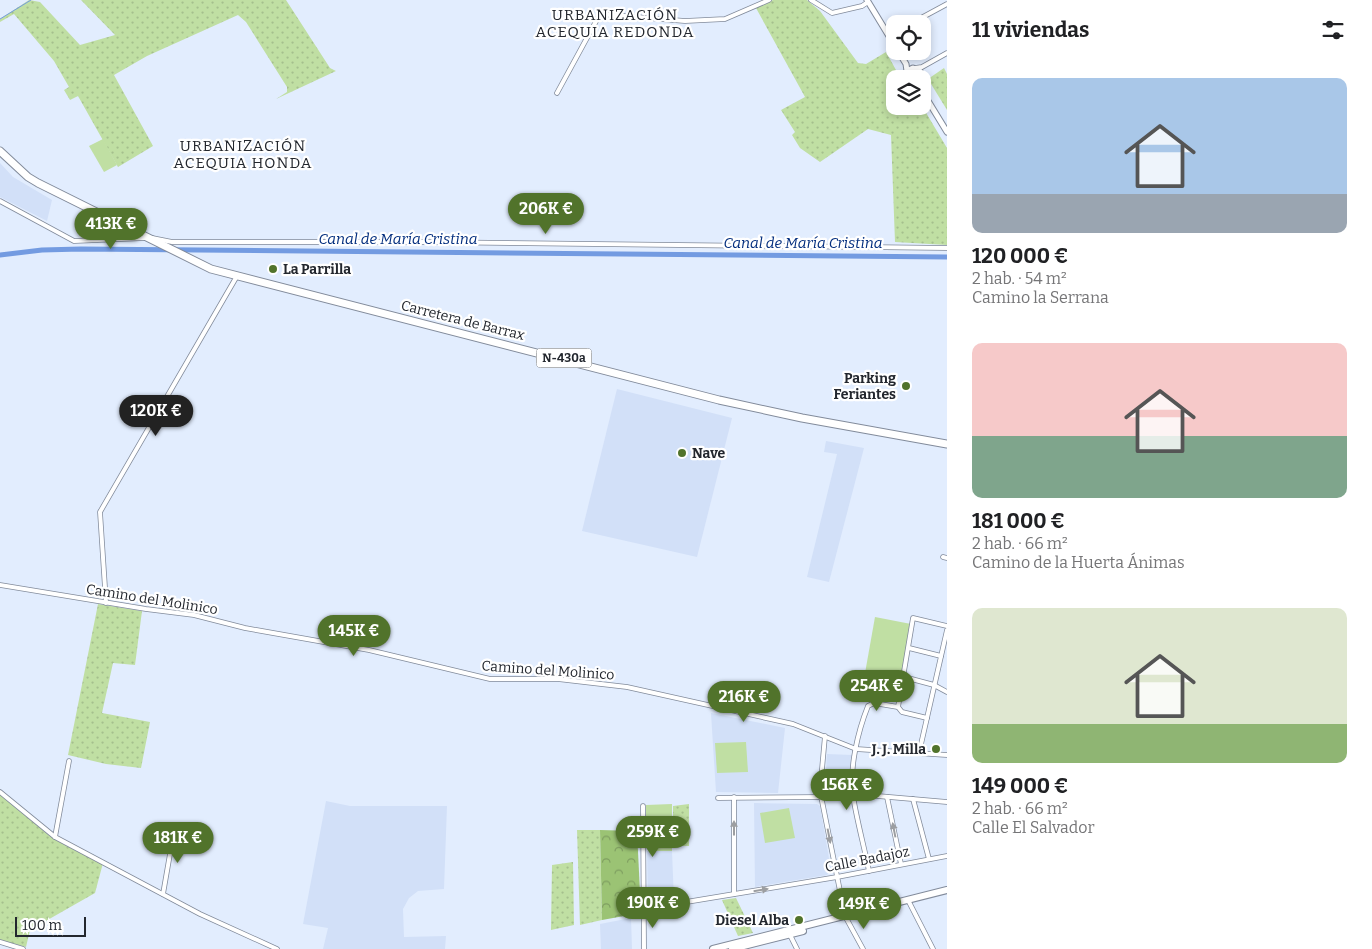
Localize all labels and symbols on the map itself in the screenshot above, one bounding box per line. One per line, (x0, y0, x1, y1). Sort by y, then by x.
district label: URBANIZACIÓN ACEQUIA REDONDA (536, 6, 694, 41)
district label: URBANIZACIÓN ACEQUIA HONDA (174, 137, 312, 172)
pin: 206K € (505, 192, 587, 235)
pin: 413K € (70, 208, 152, 250)
water label: Canal de María Cristina (318, 230, 478, 248)
water label: Canal de María Cristina (723, 234, 883, 252)
place label: La Parrilla (283, 261, 351, 278)
marker: La Parrilla (267, 263, 279, 275)
street label: Carretera de Barrax (399, 297, 527, 344)
road number: N-430a (536, 348, 592, 368)
place label: Parking Feriantes (833, 370, 896, 403)
marker: Parking Feriantes (900, 380, 912, 392)
pin: 120K € (115, 394, 197, 437)
place label: Nave (692, 445, 726, 462)
marker: Nave (676, 447, 688, 459)
street label: Camino del Molinico (85, 581, 219, 618)
pin: 145K € (313, 614, 395, 657)
street label: Camino del Molinico (481, 657, 615, 684)
pin: 254K € (836, 670, 918, 712)
pin: 216K € (703, 680, 785, 723)
place label: J. J. Milla (871, 741, 926, 758)
marker: J. J. Milla (930, 743, 942, 755)
pin: 156K € (806, 768, 888, 811)
pin: 259K € (612, 816, 694, 858)
one-way arrow (730, 820, 738, 836)
pin: 181K € (137, 822, 219, 864)
one-way arrow (890, 823, 898, 838)
one-way arrow (825, 829, 833, 844)
street label: Calle Badajoz (823, 843, 911, 876)
one-way arrow (753, 885, 769, 893)
pin: 190K € (612, 886, 694, 929)
pin: 149K € (823, 888, 905, 930)
place label: Diesel Alba (715, 912, 789, 929)
scale bar (15, 914, 86, 937)
marker: Diesel Alba (793, 914, 805, 926)

